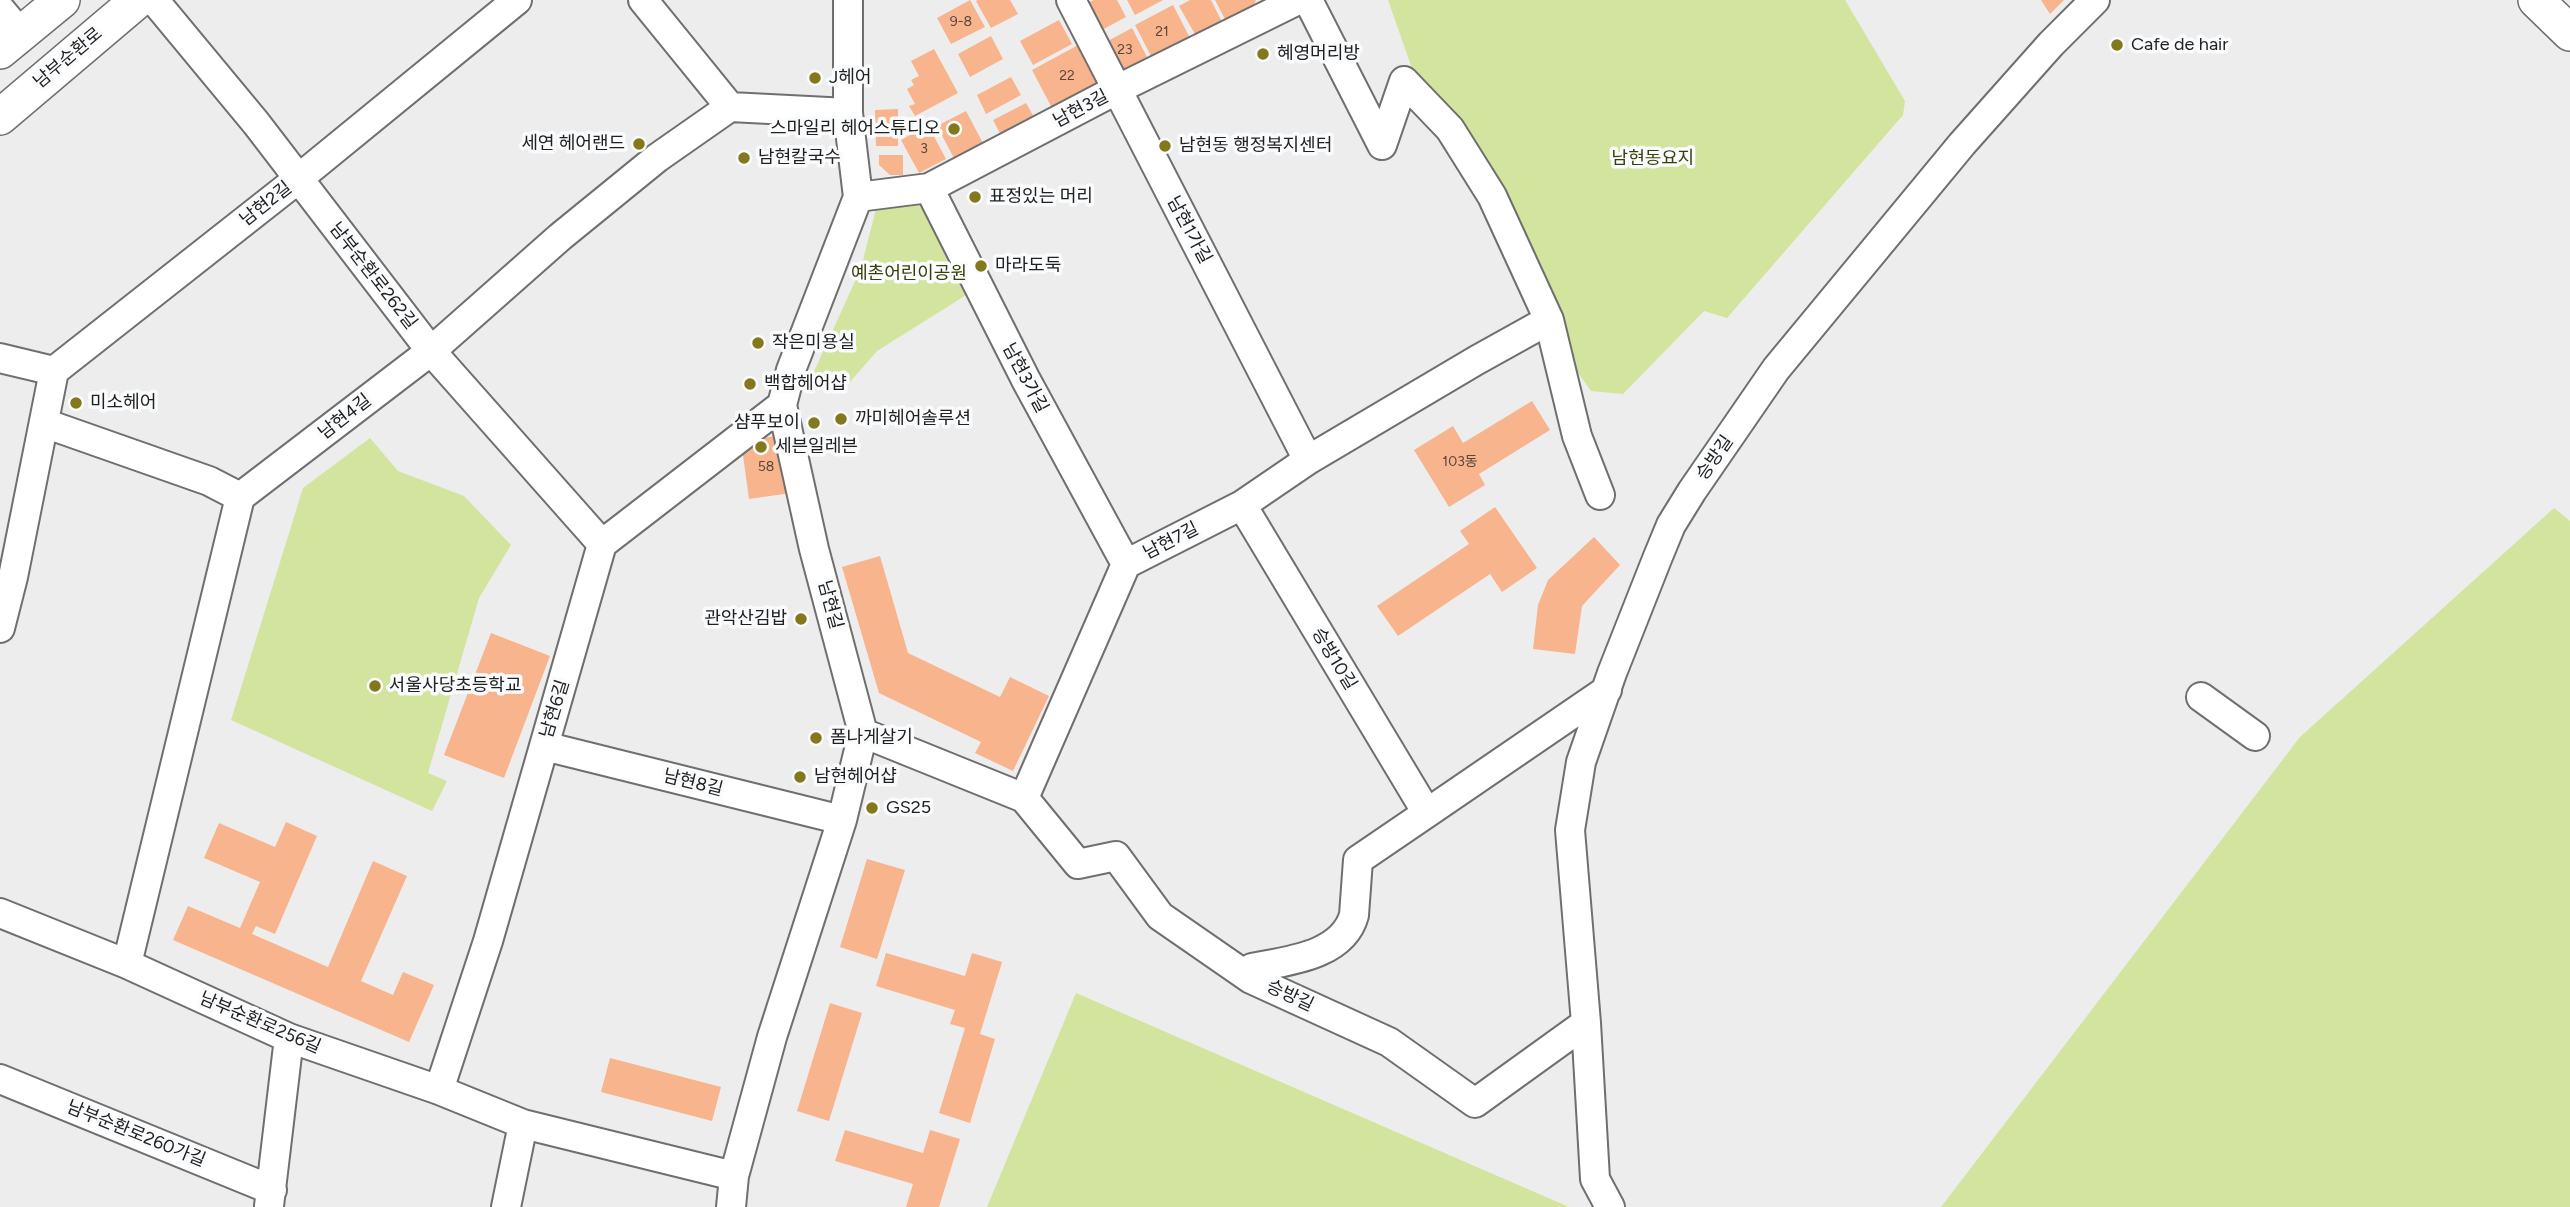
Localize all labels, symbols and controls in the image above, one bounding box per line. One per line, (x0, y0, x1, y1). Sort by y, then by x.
house number: 9-8 (950, 14, 972, 30)
street label: 남부순환로 (29, 23, 107, 93)
house number: 21 (1155, 24, 1169, 40)
place label: Cafe de hair (2131, 34, 2228, 56)
marker: Cafe de hair (2109, 37, 2125, 53)
house number: 23 (1117, 42, 1133, 58)
place label: 혜영머리방 (1277, 43, 1360, 65)
marker: 혜영머리방 (1255, 46, 1271, 62)
place label: J헤어 (829, 67, 871, 89)
house number: 22 (1059, 68, 1075, 84)
marker: J헤어 (807, 70, 823, 86)
street label: 남현3길 (1050, 86, 1112, 132)
place label: 스마일리 헤어스튜디오 (770, 118, 940, 140)
marker: 스마일리 헤어스튜디오 (946, 121, 962, 137)
place label: 세연 헤어랜드 (521, 133, 625, 155)
place label: 남현동 행정복지센터 (1179, 135, 1332, 157)
marker: 세연 헤어랜드 (631, 136, 647, 152)
marker: 남현동 행정복지센터 (1157, 138, 1173, 154)
house number: 3 (920, 141, 928, 157)
place label: 남현칼국수 (758, 147, 841, 169)
park label: 남현동요지 (1612, 148, 1694, 170)
marker: 남현칼국수 (736, 150, 752, 166)
street label: 남현2길 (236, 177, 296, 231)
place label: 표정있는 머리 (989, 186, 1093, 208)
marker: 표정있는 머리 (967, 189, 983, 205)
street label: 남현1가길 (1162, 192, 1216, 268)
street label: 남부순환로262길 (325, 218, 421, 334)
place label: 마라도둑 (995, 255, 1061, 277)
marker: 마라도둑 (973, 258, 989, 274)
park label: 예촌어린이공원 (851, 263, 967, 285)
place label: 작은미용실 (772, 332, 855, 354)
marker: 작은미용실 (750, 335, 766, 351)
street label: 남현3가길 (998, 339, 1052, 417)
place label: 백합헤어샵 (764, 373, 847, 395)
marker: 백합헤어샵 (742, 376, 758, 392)
street label: 남현4길 (314, 390, 376, 444)
place label: 미소헤어 (90, 392, 156, 414)
marker: 미소헤어 (68, 395, 84, 411)
place label: 까미헤어솔루션 (855, 408, 971, 430)
marker: 까미헤어솔루션 (833, 411, 849, 427)
place label: 샴푸보이 (734, 412, 800, 434)
marker: 샴푸보이 (806, 415, 822, 431)
street label: 승방길 (1692, 431, 1738, 485)
place label: 세븐일레븐 (775, 436, 858, 458)
marker: 세븐일레븐 (753, 439, 769, 455)
house number: 103동 (1442, 454, 1478, 470)
house number: 58 (758, 459, 774, 475)
street label: 남현7길 (1140, 518, 1202, 564)
street label: 남현길 (813, 578, 847, 632)
place label: 관악산김밥 (704, 608, 787, 630)
marker: 관악산김밥 (793, 611, 809, 627)
street label: 승방10길 (1307, 624, 1361, 694)
place label: 서울사당초등학교 (389, 675, 521, 697)
street label: 남현6길 (536, 677, 574, 741)
marker: 서울사당초등학교 (367, 678, 383, 694)
place label: 폼나게살기 (830, 727, 913, 749)
marker: 폼나게살기 (808, 730, 824, 746)
street label: 남현8길 (661, 765, 725, 801)
place label: 남현헤어샵 (814, 766, 897, 788)
marker: 남현헤어샵 (792, 769, 808, 785)
place label: GS25 (886, 797, 931, 819)
marker: GS25 (864, 800, 880, 816)
street label: 승방길 (1263, 976, 1317, 1016)
street label: 남부순환로256길 (196, 988, 324, 1058)
street label: 남부순환로260가길 (63, 1096, 209, 1172)

